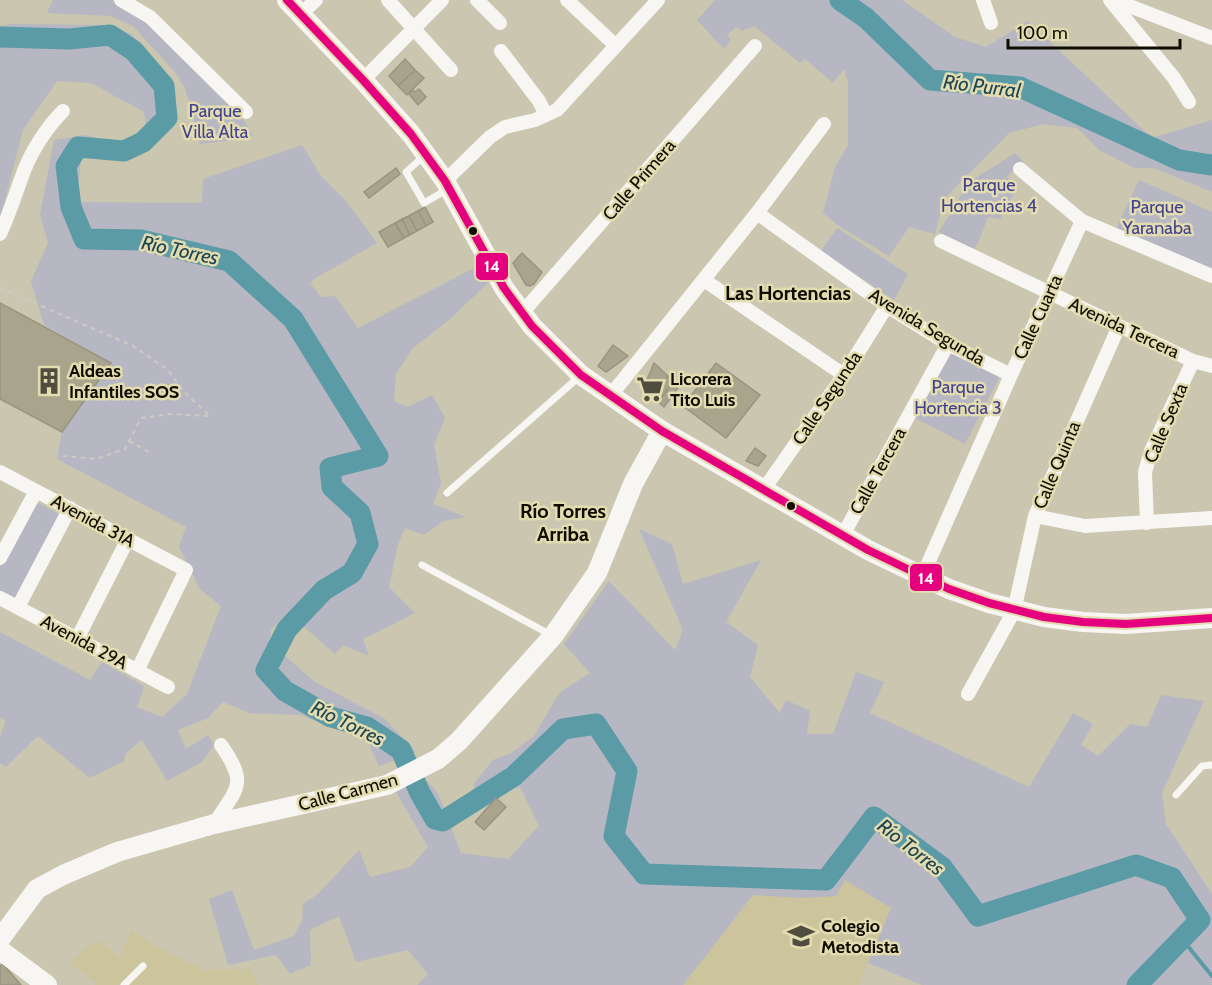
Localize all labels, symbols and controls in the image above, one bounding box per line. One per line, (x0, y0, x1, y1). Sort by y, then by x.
scale bar (1008, 12, 1180, 50)
text: 100 m (1017, 22, 1068, 44)
water label: Río Purral (942, 69, 1022, 103)
park label: Parque Villa Alta (182, 100, 249, 143)
street label: Calle Primera (598, 135, 680, 225)
park label: Parque Hortencias 4 (941, 174, 1037, 217)
park label: Parque Yaranaba (1121, 196, 1192, 239)
unlabelled marker (467, 225, 479, 237)
water label: Río Torres (139, 230, 221, 270)
line badge: 14 (475, 252, 509, 281)
text: 14 (484, 257, 500, 276)
street label: Calle Cuarta (1009, 271, 1067, 363)
district label: Las Hortencias (725, 281, 851, 305)
street label: Avenida Segunda (865, 284, 989, 371)
street label: Avenida Tercera (1065, 293, 1183, 363)
street label: Calle Segunda (788, 347, 867, 449)
place label: Aldeas Infantiles SOS (69, 360, 179, 403)
building icon: Aldeas Infantiles SOS (34, 366, 64, 396)
place label: Licorera Tito Luis (670, 368, 736, 411)
supermarket icon: Licorera Tito Luis (635, 374, 665, 404)
park label: Parque Hortencia 3 (914, 376, 1002, 419)
street label: Calle Sexta (1139, 380, 1193, 466)
street label: Calle Quinta (1029, 418, 1085, 512)
street label: Calle Tercera (845, 424, 911, 518)
street label: Avenida 31A (47, 490, 139, 552)
district label: Río Torres Arriba (520, 499, 606, 546)
unlabelled marker (785, 500, 797, 512)
line badge: 14 (909, 563, 943, 592)
text: 14 (918, 569, 934, 588)
street label: Avenida 29A (37, 610, 131, 674)
water label: Río Torres (308, 695, 389, 751)
street label: Calle Carmen (296, 768, 400, 816)
water label: Río Torres (873, 814, 949, 881)
place label: Colegio Metodista (821, 915, 899, 958)
school or university icon: Colegio Metodista (786, 921, 816, 951)

